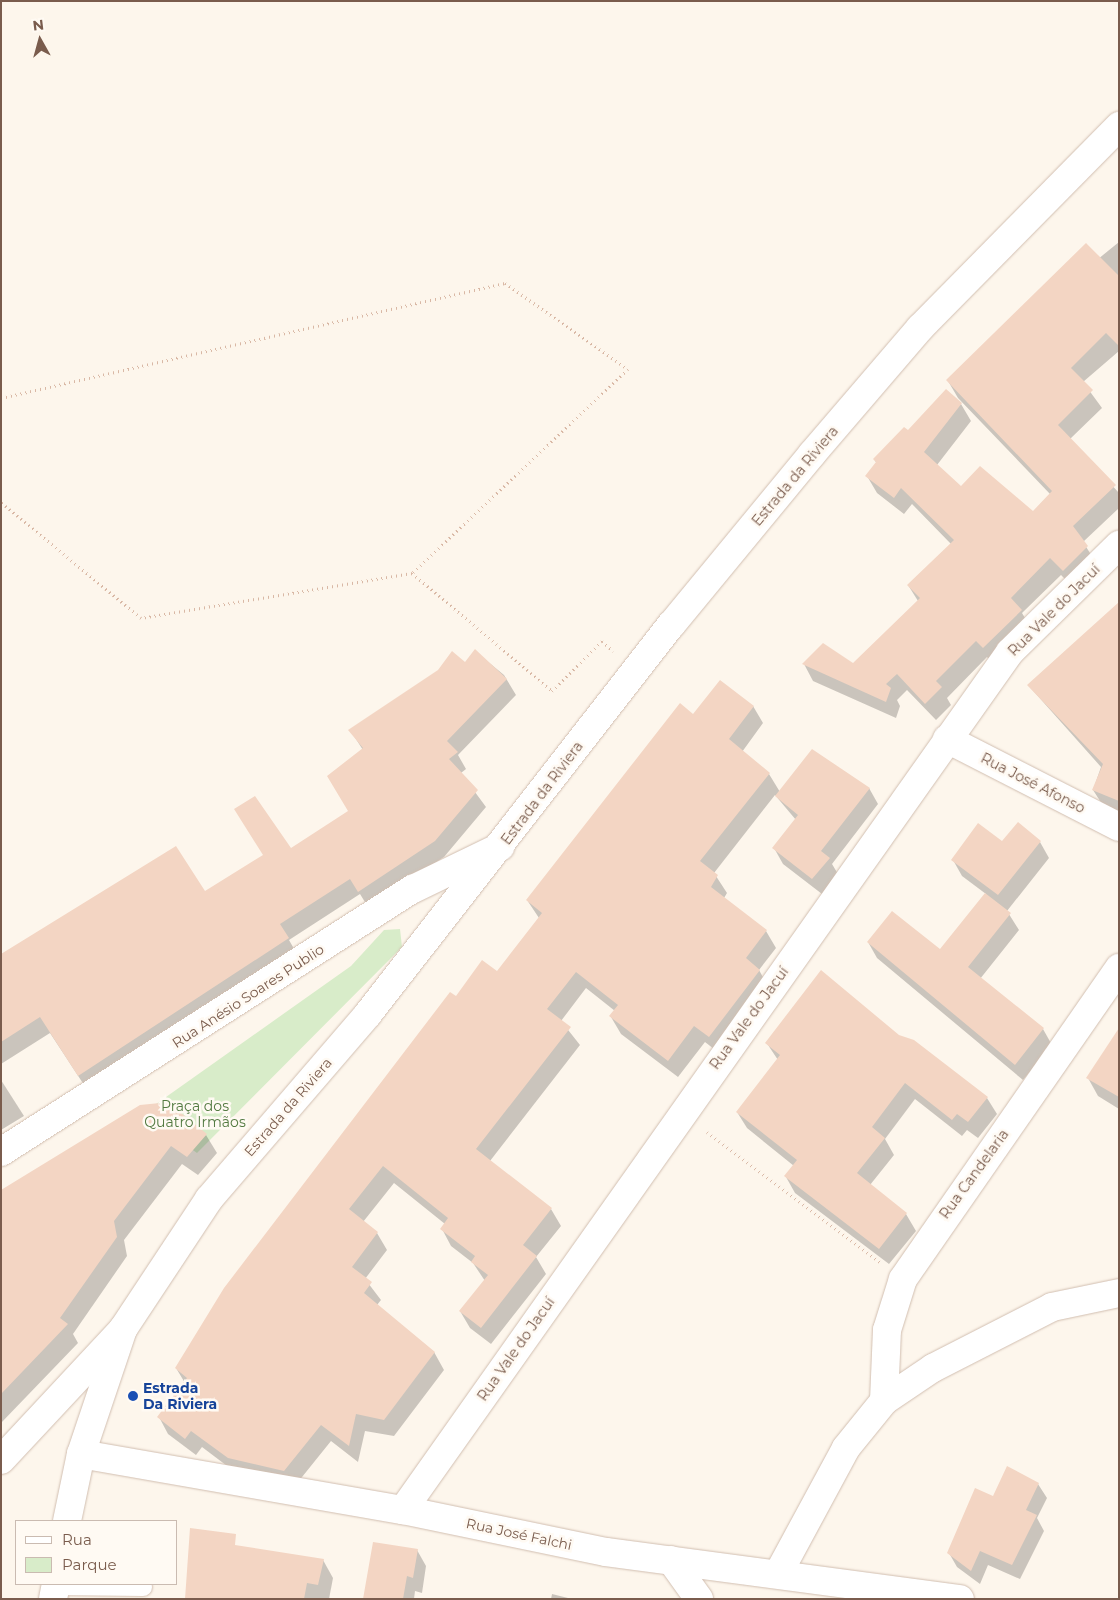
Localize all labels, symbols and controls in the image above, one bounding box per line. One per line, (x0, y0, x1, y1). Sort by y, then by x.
north arrow (15, 15, 65, 65)
text: N (31, 15, 45, 35)
street label: Estrada da Riviera (748, 423, 842, 529)
street label: Rua Vale do Jacuí (1005, 561, 1103, 659)
street label: Estrada da Riviera (498, 738, 586, 848)
street label: Rua José Afonso (978, 749, 1088, 817)
street label: Rua Anésio Soares Publio (169, 941, 327, 1051)
street label: Rua Vale do Jacuí (706, 963, 792, 1073)
street label: Estrada da Riviera (241, 1054, 335, 1160)
park label: Praça dos Quatro Irmãos (144, 1098, 246, 1130)
street label: Rua Candelaria (936, 1126, 1012, 1222)
street label: Rua Vale do Jacuí (474, 1294, 558, 1404)
place label: Estrada Da Riviera (143, 1380, 217, 1412)
marker: Estrada Da Riviera (127, 1390, 139, 1402)
street label: Rua José Falchi (465, 1515, 573, 1553)
legend (15, 1520, 178, 1585)
text: Rua (62, 1530, 92, 1549)
text: Parque (62, 1555, 117, 1574)

